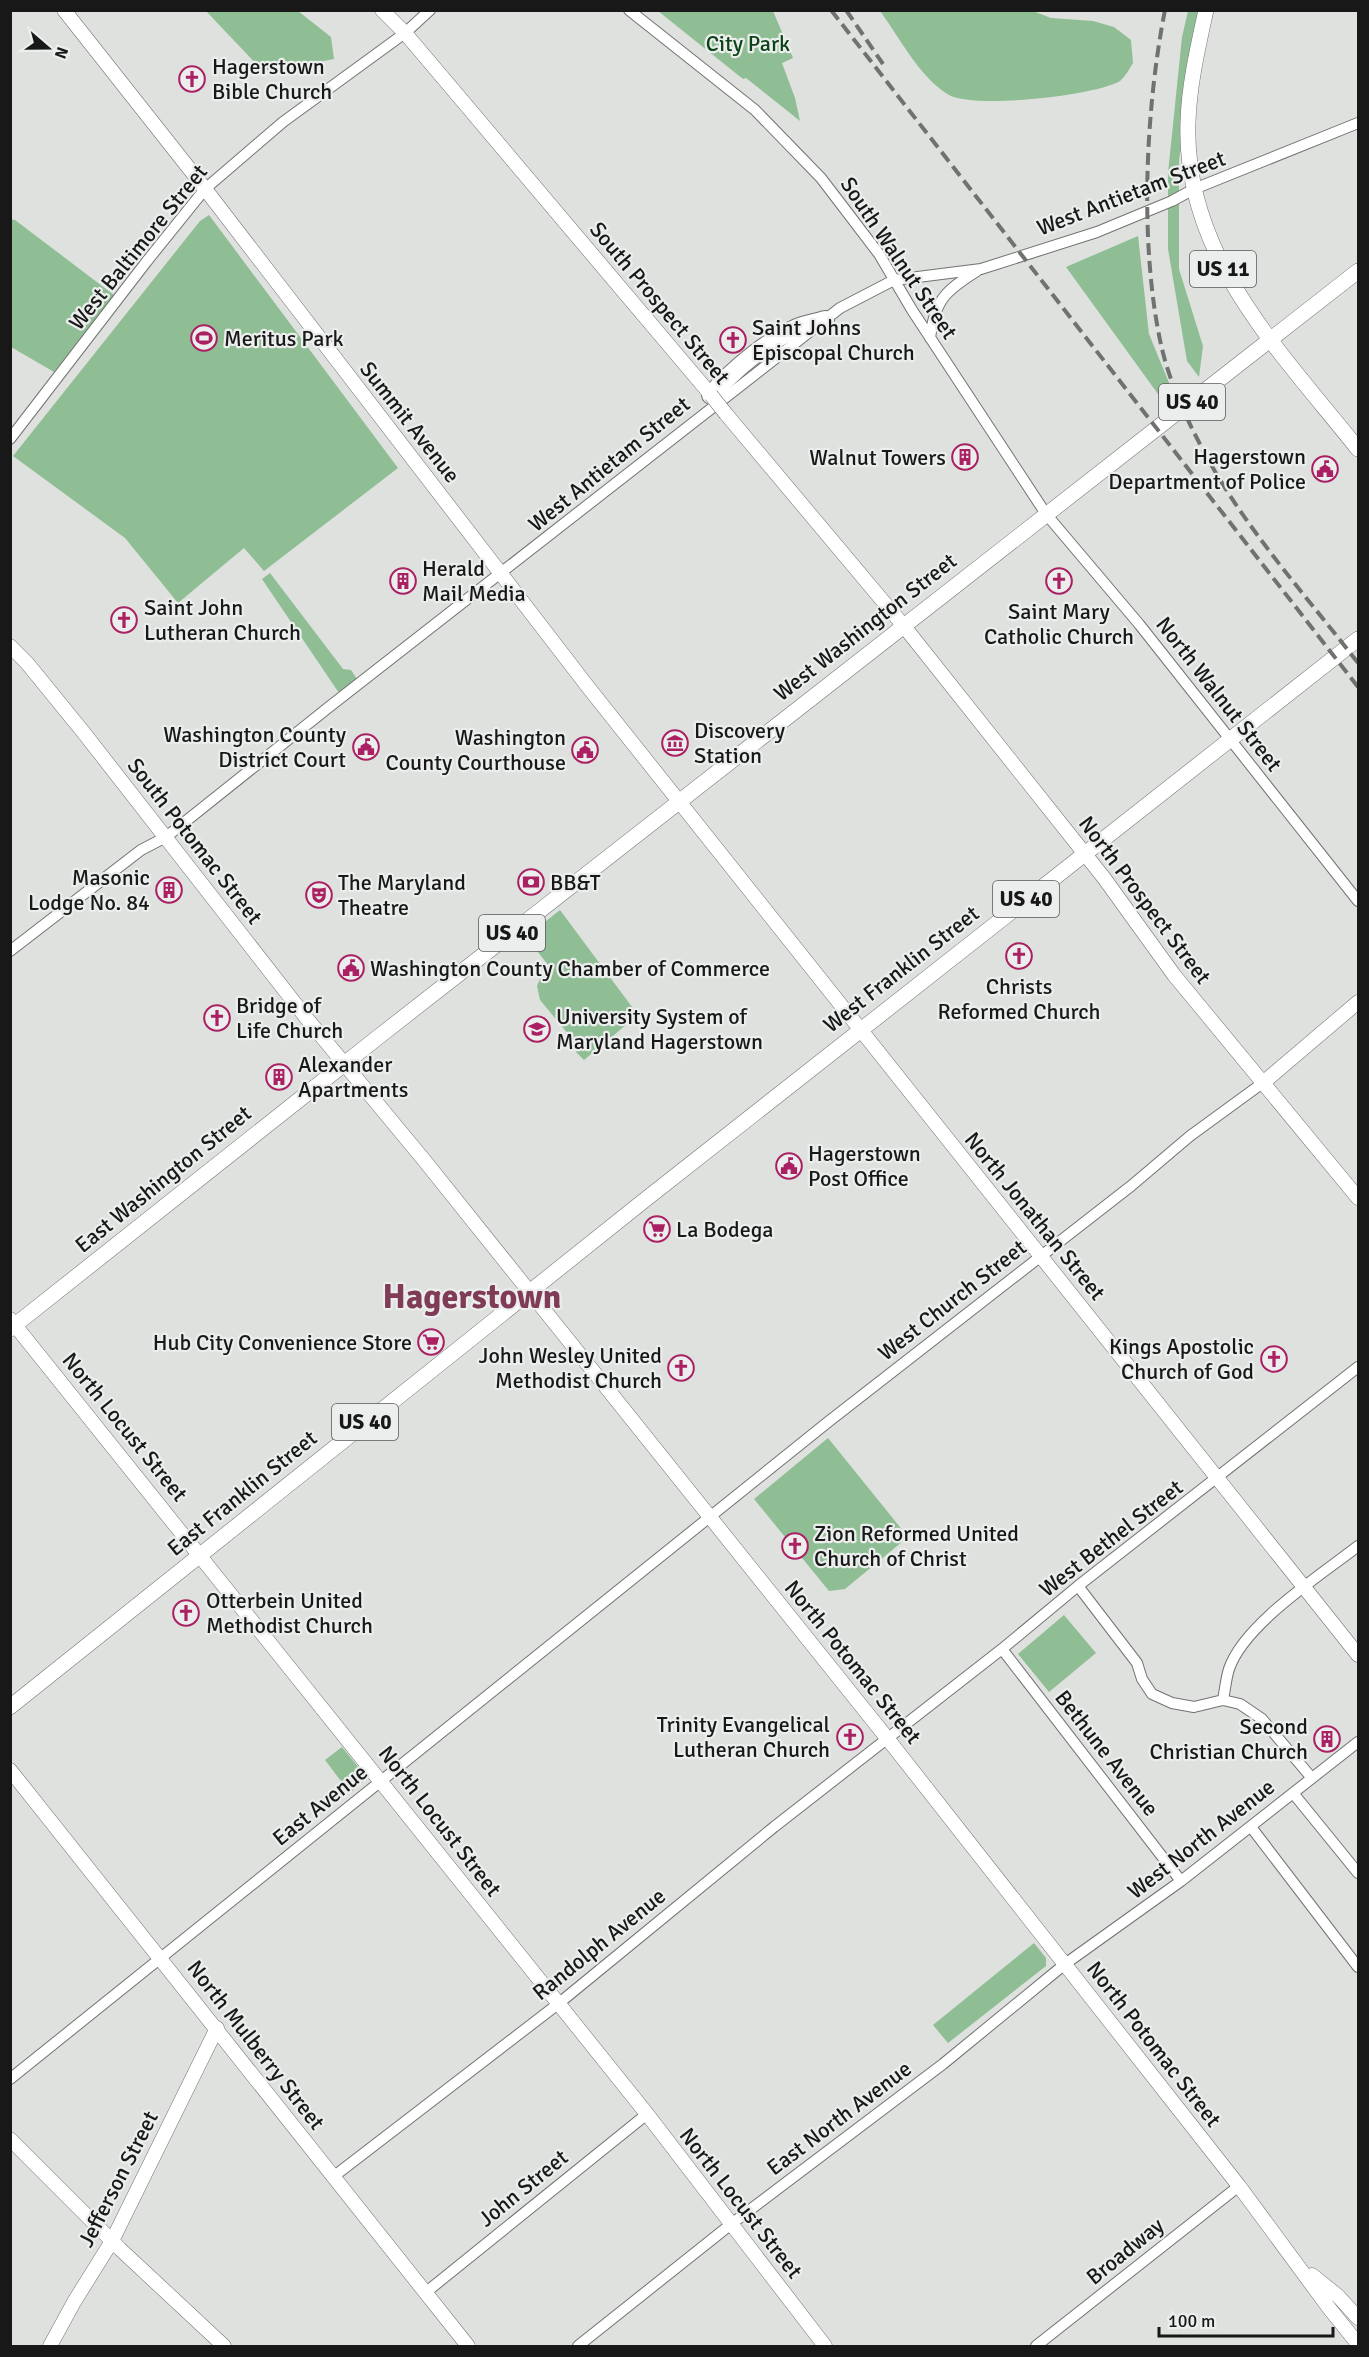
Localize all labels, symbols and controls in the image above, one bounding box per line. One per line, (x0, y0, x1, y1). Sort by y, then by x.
north arrow (18, 18, 78, 78)
park label: City Park (706, 30, 790, 57)
text: N (50, 44, 72, 61)
place label: Hagerstown Bible Church (212, 53, 332, 105)
church icon: Hagerstown Bible Church (177, 64, 207, 94)
street label: West Antietam Street (1033, 144, 1229, 241)
street label: West Baltimore Street (63, 159, 213, 335)
street label: South Walnut Street (835, 172, 963, 344)
street label: South Prospect Street (584, 216, 736, 390)
road number: US 11 (1190, 251, 1256, 287)
place label: Saint Johns Episcopal Church (752, 314, 915, 366)
sports icon: Meritus Park (189, 323, 219, 353)
place label: Meritus Park (224, 325, 344, 352)
church icon: Saint Johns Episcopal Church (718, 325, 748, 355)
street label: Summit Avenue (354, 356, 466, 488)
road number: US 40 (1159, 384, 1225, 420)
street label: West Antietam Street (523, 390, 695, 537)
building icon: Walnut Towers (950, 442, 980, 472)
place label: Hagerstown Department of Police (1108, 443, 1306, 495)
place label: Walnut Towers (809, 444, 946, 471)
public building icon: Hagerstown Department of Police (1310, 454, 1340, 484)
street label: West Washington Street (768, 547, 962, 707)
place label: Herald Mail Media (422, 555, 526, 607)
building icon: Herald Mail Media (388, 566, 418, 596)
church icon: Saint Mary Catholic Church (1044, 566, 1074, 596)
place label: Saint John Lutheran Church (144, 594, 301, 646)
place label: Saint Mary Catholic Church (984, 598, 1134, 650)
church icon: Saint John Lutheran Church (109, 605, 139, 635)
street label: North Walnut Street (1150, 611, 1288, 777)
place label: Discovery Station (694, 717, 786, 769)
place label: Washington County District Court (163, 721, 347, 773)
place label: Washington County Courthouse (386, 724, 566, 776)
museum icon: Discovery Station (660, 728, 690, 758)
public building icon: Washington County District Court (351, 732, 381, 762)
public building icon: Washington County Courthouse (570, 735, 600, 765)
street label: South Potomac Street (122, 753, 268, 930)
street label: North Prospect Street (1073, 811, 1217, 990)
place label: Masonic Lodge No. 84 (28, 864, 150, 916)
bank icon: BB&T (516, 867, 546, 897)
place label: The Maryland Theatre (338, 869, 466, 921)
place label: BB&T (550, 869, 601, 896)
building icon: Masonic Lodge No. 84 (154, 875, 184, 905)
theatre icon: The Maryland Theatre (304, 880, 334, 910)
road number: US 40 (993, 881, 1059, 917)
street label: West Franklin Street (818, 900, 985, 1038)
road number: US 40 (479, 915, 545, 951)
church icon: Christs Reformed Church (1004, 941, 1034, 971)
public building icon: Washington County Chamber of Commerce (336, 953, 366, 983)
place label: Washington County Chamber of Commerce (370, 955, 770, 982)
place label: Christs Reformed Church (938, 973, 1101, 1025)
place label: Bridge of Life Church (236, 992, 343, 1044)
church icon: Bridge of Life Church (202, 1003, 232, 1033)
place label: University System of Maryland Hagerstown (556, 1003, 763, 1055)
school or university icon: University System of Maryland Hagerstown (522, 1014, 552, 1044)
place label: Alexander Apartments (298, 1051, 408, 1103)
building icon: Alexander Apartments (264, 1062, 294, 1092)
street label: East Washington Street (69, 1099, 257, 1258)
street label: North Jonathan Street (959, 1126, 1111, 1306)
place label: Hagerstown Post Office (808, 1140, 921, 1192)
public building icon: Hagerstown Post Office (774, 1151, 804, 1181)
supermarket icon: La Bodega (642, 1214, 672, 1244)
place label: La Bodega (676, 1216, 773, 1243)
street label: West Church Street (873, 1234, 1032, 1366)
district label: Hagerstown (383, 1276, 561, 1318)
supermarket icon: Hub City Convenience Store (416, 1327, 446, 1357)
place label: Hub City Convenience Store (153, 1329, 412, 1356)
place label: Kings Apostolic Church of God (1109, 1333, 1254, 1385)
place label: John Wesley United Methodist Church (479, 1342, 662, 1394)
church icon: Kings Apostolic Church of God (1259, 1344, 1289, 1374)
street label: North Locust Street (57, 1347, 193, 1507)
church icon: John Wesley United Methodist Church (666, 1353, 696, 1383)
road number: US 40 (332, 1404, 398, 1440)
street label: East Franklin Street (162, 1424, 323, 1562)
street label: West Bethel Street (1034, 1473, 1188, 1602)
place label: Zion Reformed United Church of Christ (814, 1520, 1019, 1572)
church icon: Zion Reformed United Church of Christ (780, 1531, 810, 1561)
street label: North Potomac Street (779, 1575, 927, 1749)
place label: Otterbein United Methodist Church (206, 1587, 373, 1639)
church icon: Otterbein United Methodist Church (171, 1598, 201, 1628)
street label: Bethune Avenue (1049, 1685, 1165, 1821)
place label: Trinity Evangelical Lutheran Church (657, 1711, 830, 1763)
place label: Second Christian Church (1150, 1713, 1308, 1765)
church icon: Trinity Evangelical Lutheran Church (835, 1722, 865, 1752)
building icon: Second Christian Church (1312, 1724, 1342, 1754)
street label: North Locust Street (373, 1740, 507, 1902)
street label: East Avenue (267, 1758, 373, 1852)
street label: West North Avenue (1122, 1773, 1280, 1905)
street label: Randolph Avenue (527, 1882, 671, 2006)
street label: North Mulberry Street (181, 1955, 331, 2135)
street label: North Potomac Street (1081, 1956, 1227, 2132)
street label: East North Avenue (761, 2055, 917, 2181)
street label: Jefferson Street (72, 2106, 164, 2252)
street label: North Locust Street (674, 2122, 808, 2284)
street label: John Street (473, 2144, 573, 2232)
street label: Broadway (1081, 2211, 1170, 2290)
scale bar (1159, 2300, 1333, 2338)
text: 100 m (1168, 2310, 1215, 2332)

